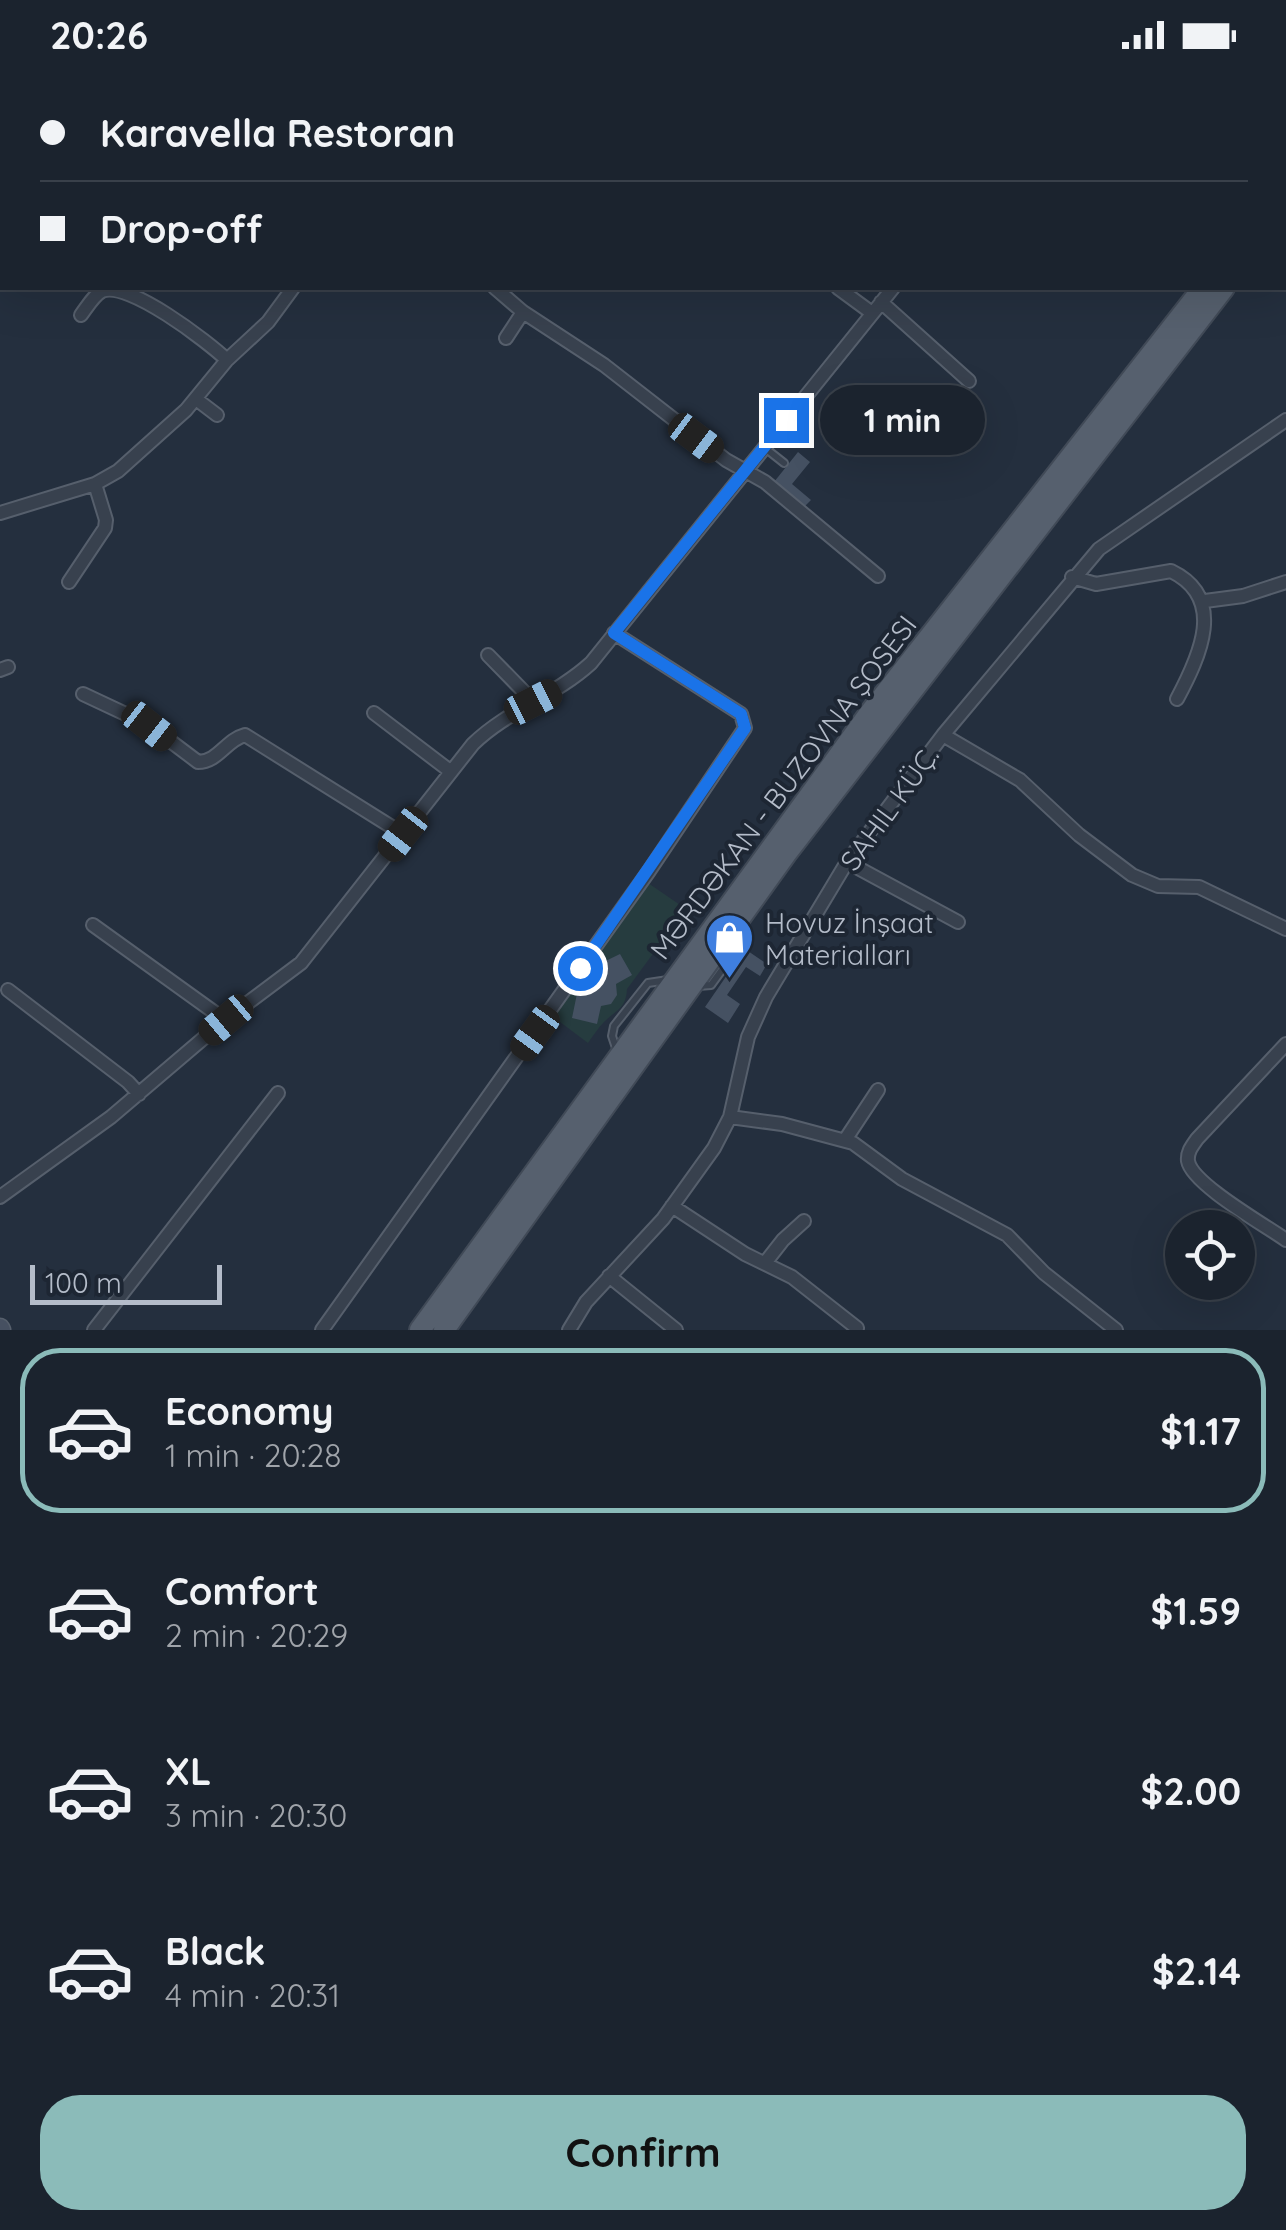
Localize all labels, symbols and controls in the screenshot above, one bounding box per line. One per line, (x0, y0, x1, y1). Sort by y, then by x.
text: 20:26 (50, 11, 148, 59)
text: Karavella Restoran (100, 109, 455, 157)
text: Drop-off (100, 205, 262, 253)
callout: 1 min (821, 385, 986, 455)
route end (764, 398, 809, 443)
text: 1 min (864, 400, 941, 440)
car (663, 408, 729, 468)
street label: MƏRDƏKAN - BUZOVNA ŞOSESI (642, 608, 924, 966)
car (499, 675, 567, 729)
car (116, 696, 182, 756)
street label: SAHIL KÜÇ. (832, 739, 946, 877)
car (373, 801, 433, 867)
place label: Hovuz İnşaat Materialları (765, 905, 934, 972)
shop icon: Hovuz İnşaat Materialları (704, 912, 756, 980)
route start (558, 946, 603, 991)
car (193, 989, 259, 1051)
car (505, 1000, 565, 1066)
map controls (1165, 1210, 1255, 1300)
button: locate (1165, 1210, 1255, 1300)
scale bar (30, 1260, 222, 1304)
text: 100 m (45, 1265, 122, 1300)
icon: car (45, 1386, 135, 1476)
text: Economy (165, 1387, 334, 1435)
text: $1.17 (1160, 1407, 1241, 1455)
text: 1 min · 20:28 (165, 1435, 342, 1475)
icon: car (45, 1566, 135, 1656)
text: Comfort (165, 1567, 319, 1615)
text: $1.59 (1151, 1587, 1241, 1635)
text: 2 min · 20:29 (165, 1615, 348, 1655)
icon: car (45, 1746, 135, 1836)
text: XL (165, 1747, 211, 1795)
text: $2.00 (1141, 1767, 1241, 1815)
text: 3 min · 20:30 (165, 1795, 347, 1835)
icon: car (45, 1926, 135, 2016)
text: Black (165, 1927, 265, 1975)
text: $2.14 (1152, 1947, 1241, 1995)
text: 4 min · 20:31 (165, 1975, 340, 2015)
button: Confirm (40, 2095, 1246, 2210)

